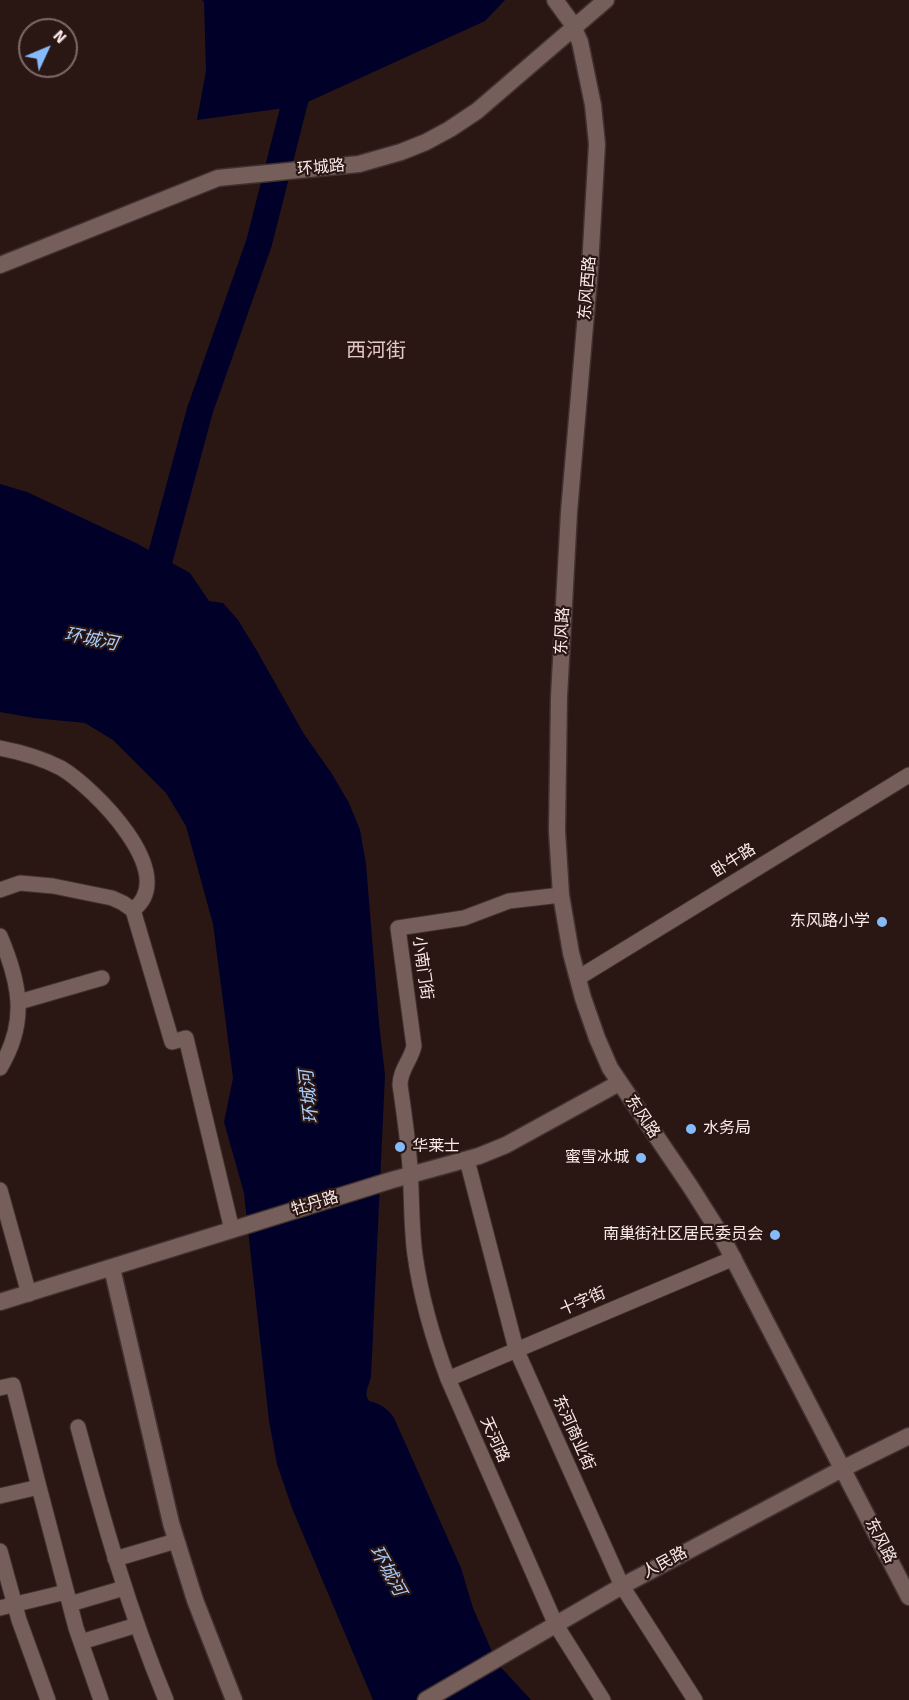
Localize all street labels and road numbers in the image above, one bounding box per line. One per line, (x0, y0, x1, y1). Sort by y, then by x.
street label: 环城路 (296, 156, 346, 180)
street label: 东风西路 (576, 255, 600, 321)
street label: 东风路 (552, 607, 574, 655)
street label: 卧牛路 (709, 840, 759, 882)
street label: 小南门街 (408, 935, 436, 1001)
street label: 东风路 (621, 1092, 663, 1142)
street label: 牡丹路 (289, 1188, 341, 1220)
street label: 十字街 (557, 1284, 609, 1320)
street label: 东河商业街 (548, 1393, 598, 1473)
street label: 天河路 (475, 1414, 513, 1466)
street label: 东风路 (861, 1515, 899, 1567)
street label: 人民路 (639, 1543, 691, 1583)

